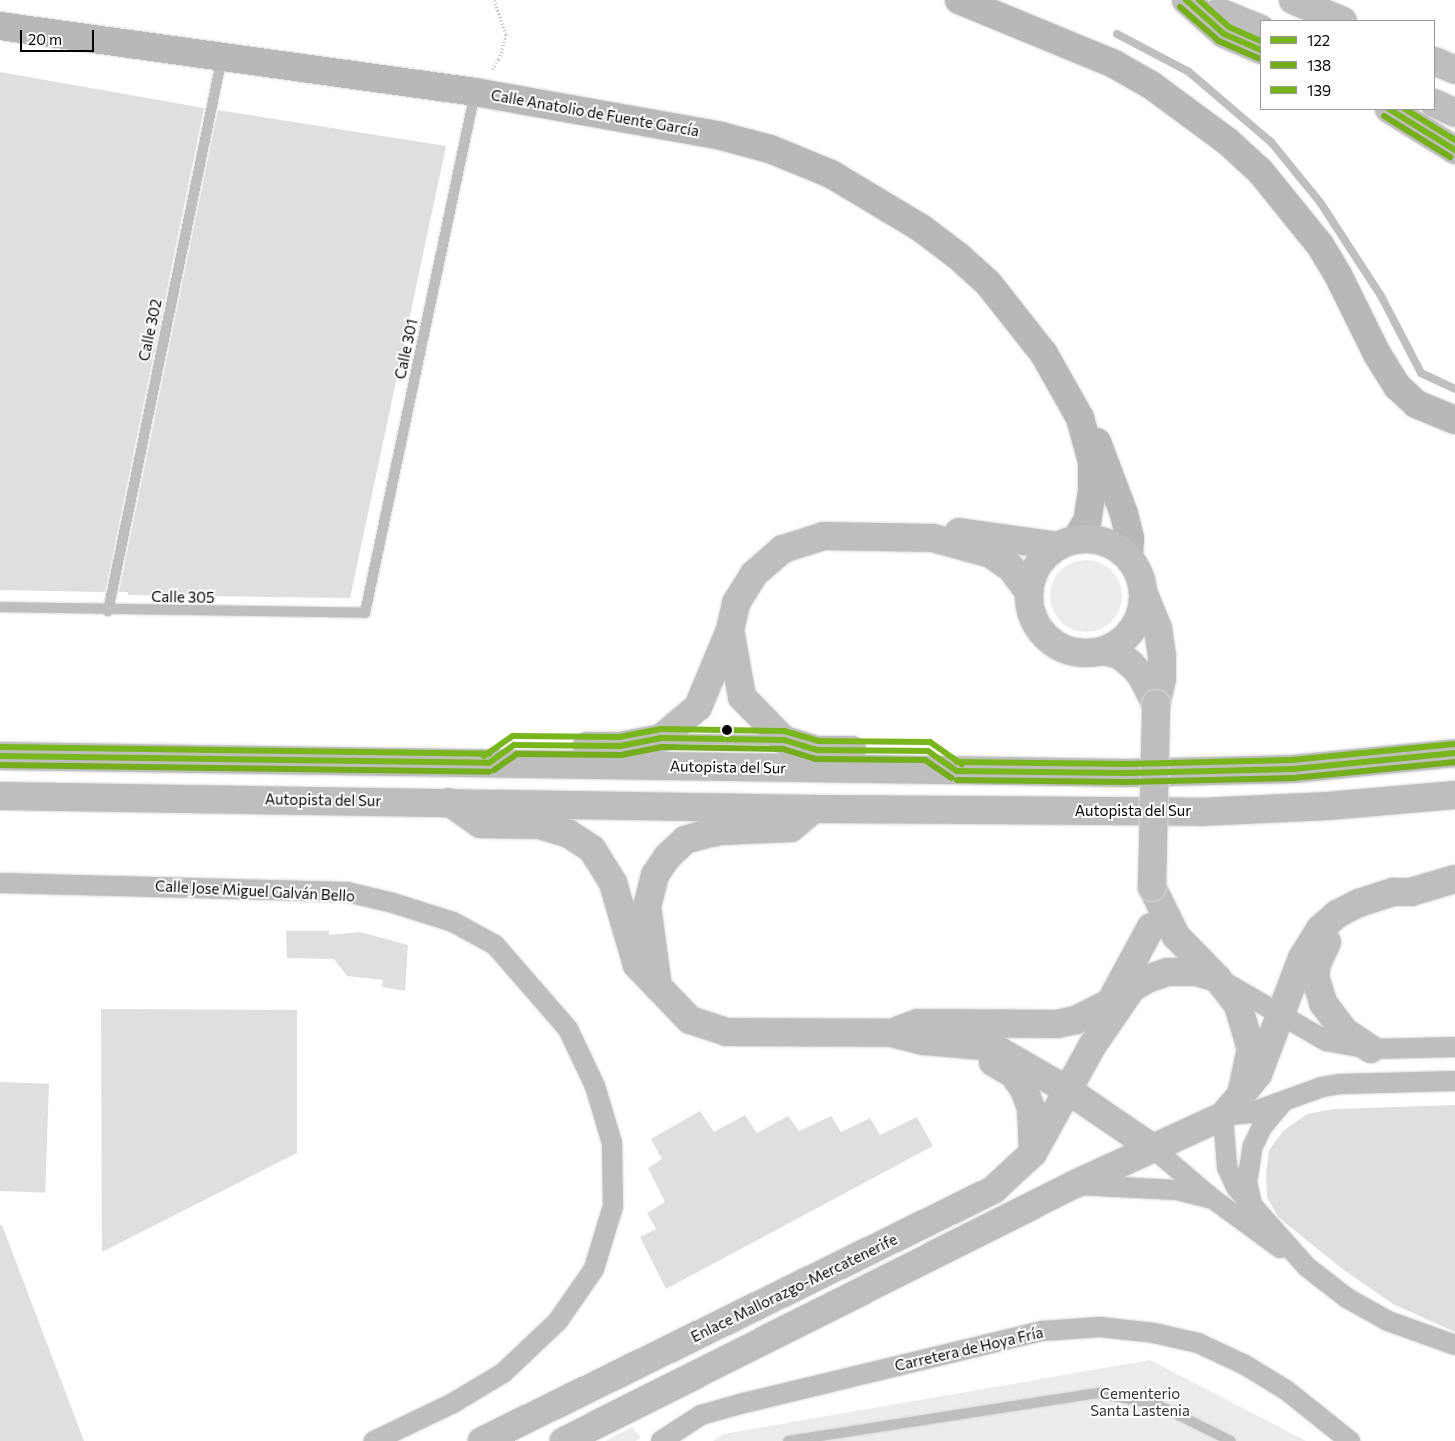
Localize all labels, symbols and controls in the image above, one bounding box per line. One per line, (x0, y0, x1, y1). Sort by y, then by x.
scale bar (22, 20, 96, 52)
legend (1260, 20, 1435, 110)
text: 20 m (28, 30, 62, 48)
text: 122 (1307, 31, 1330, 49)
text: 138 (1307, 56, 1331, 74)
text: 139 (1307, 81, 1331, 99)
street label: Calle Anatolio de Fuente García (490, 86, 700, 140)
street label: Calle 302 (135, 297, 165, 363)
street label: Calle 301 (391, 317, 421, 381)
street label: Calle 305 (151, 587, 215, 607)
unlabelled marker (722, 725, 732, 735)
street label: Autopista del Sur (670, 757, 786, 777)
street label: Autopista del Sur (265, 790, 381, 810)
street label: Autopista del Sur (1075, 802, 1191, 820)
street label: Calle Jose Miguel Galván Bello (155, 877, 355, 905)
street label: Enlace Mallorazgo-Mercatenerife (688, 1230, 900, 1346)
street label: Carretera de Hoya Fría (893, 1323, 1045, 1375)
park label: Cementerio Santa Lastenia (1090, 1384, 1190, 1419)

